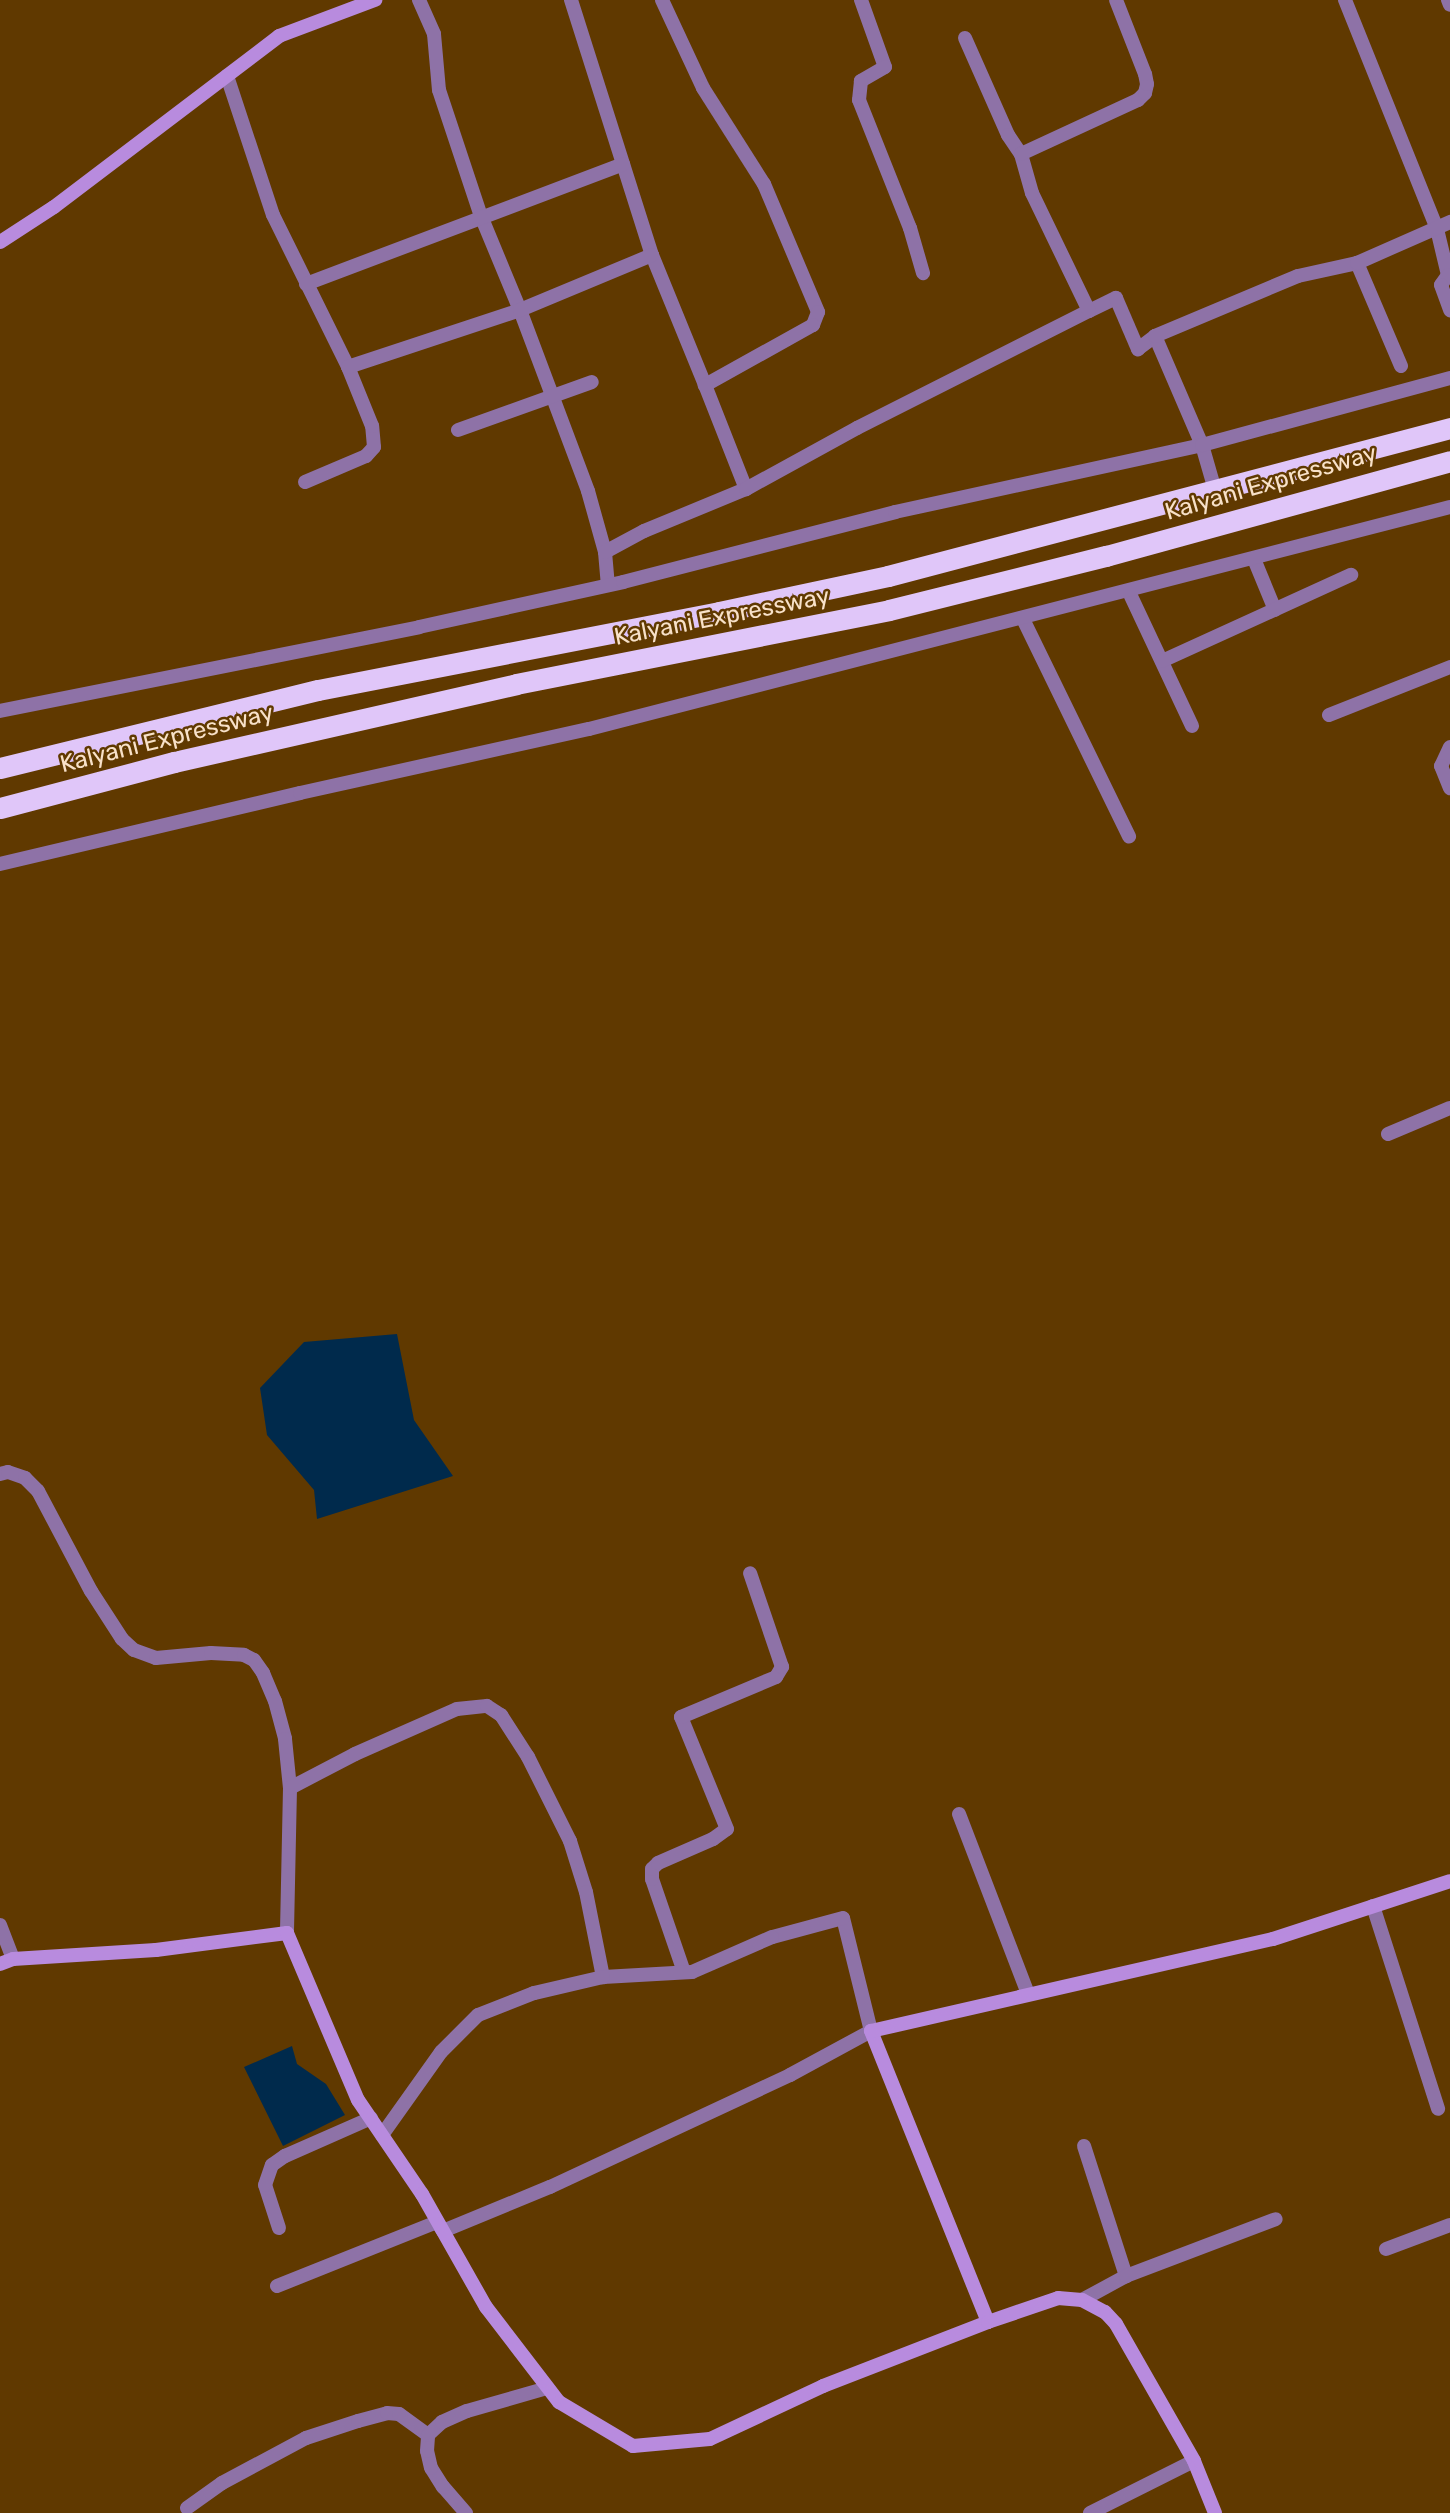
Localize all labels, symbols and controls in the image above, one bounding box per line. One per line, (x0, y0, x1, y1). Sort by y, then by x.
street label: Kalyani Expressway (1162, 439, 1380, 527)
street label: Kalyani Expressway (612, 582, 832, 652)
street label: Kalyani Expressway (57, 699, 277, 779)

